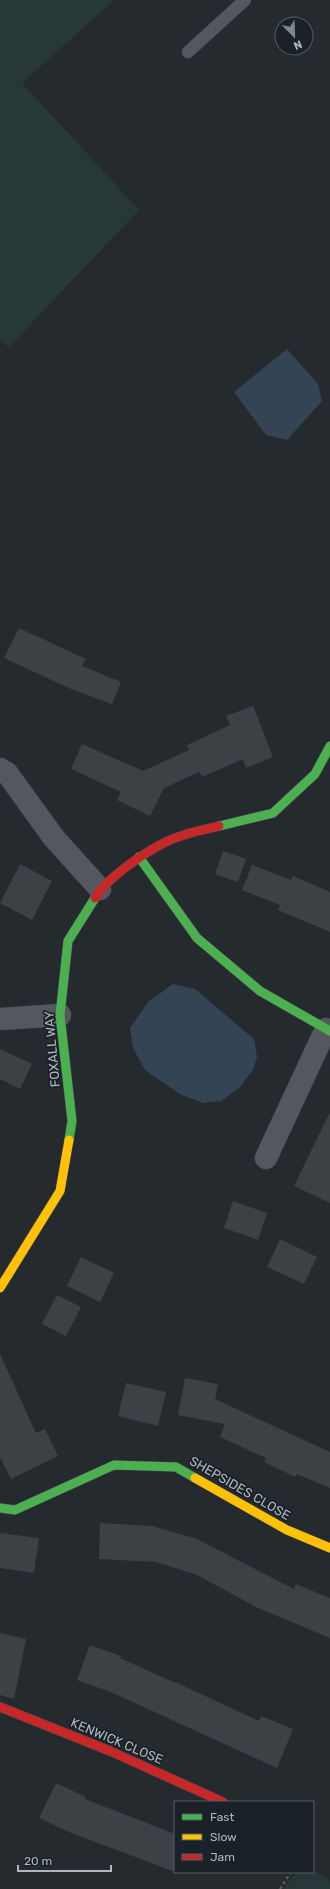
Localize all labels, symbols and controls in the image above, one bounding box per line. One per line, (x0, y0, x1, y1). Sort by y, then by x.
north arrow (274, 16, 314, 56)
text: N (291, 37, 304, 52)
street label: FOXALL WAY (41, 1010, 63, 1088)
street label: SHEPSIDES CLOSE (187, 1453, 293, 1523)
street label: KENWICK CLOSE (69, 1715, 166, 1767)
legend (174, 1801, 314, 1873)
text: Fast (210, 1810, 234, 1824)
text: Slow (210, 1830, 237, 1844)
scale bar (18, 1847, 111, 1873)
text: Jam (210, 1850, 235, 1864)
text: 20 m (24, 1854, 52, 1868)

